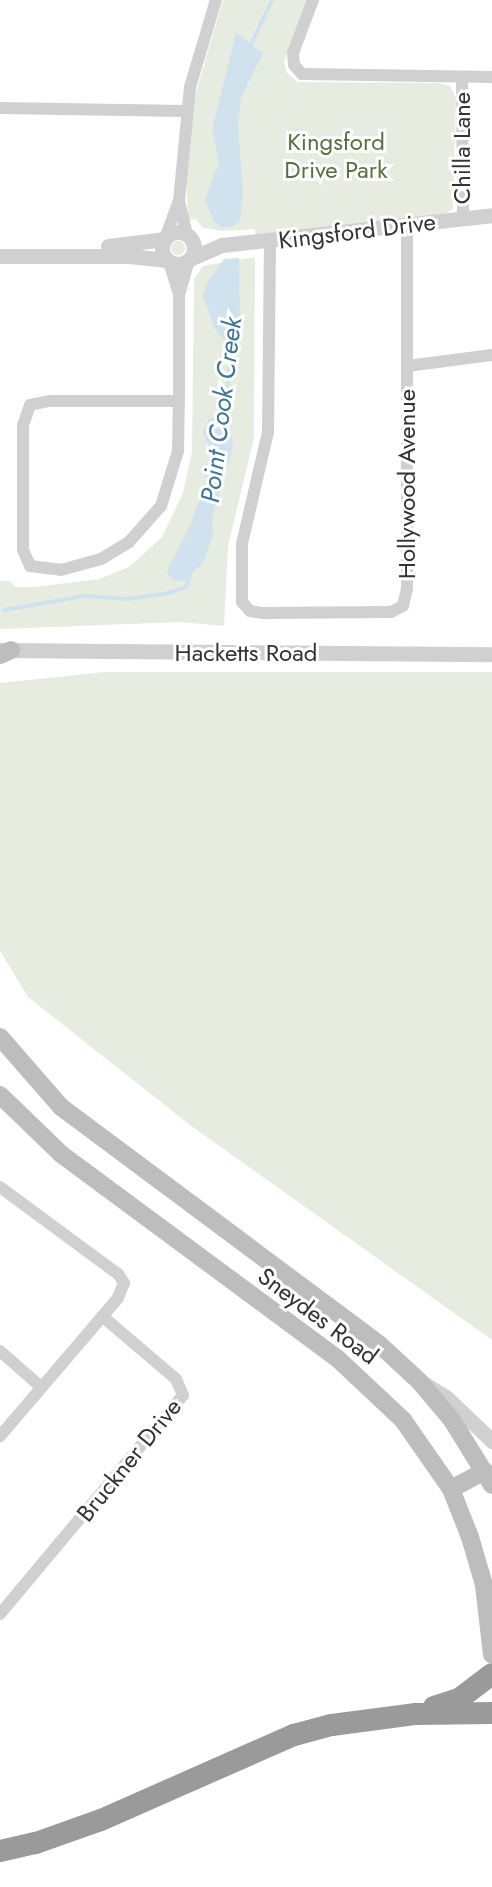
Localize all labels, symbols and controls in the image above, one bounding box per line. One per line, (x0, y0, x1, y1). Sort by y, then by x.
street label: Chilla Lane (448, 92, 476, 204)
park label: Kingsford Drive Park (284, 128, 388, 184)
street label: Kingsford Drive (277, 207, 437, 255)
water label: Point Cook Creek (195, 315, 249, 505)
street label: Hollywood Avenue (393, 389, 421, 579)
street label: Hacketts Road (175, 639, 317, 667)
street label: Sneydes Road (252, 1261, 384, 1371)
street label: Bruckner Drive (71, 1393, 187, 1527)

